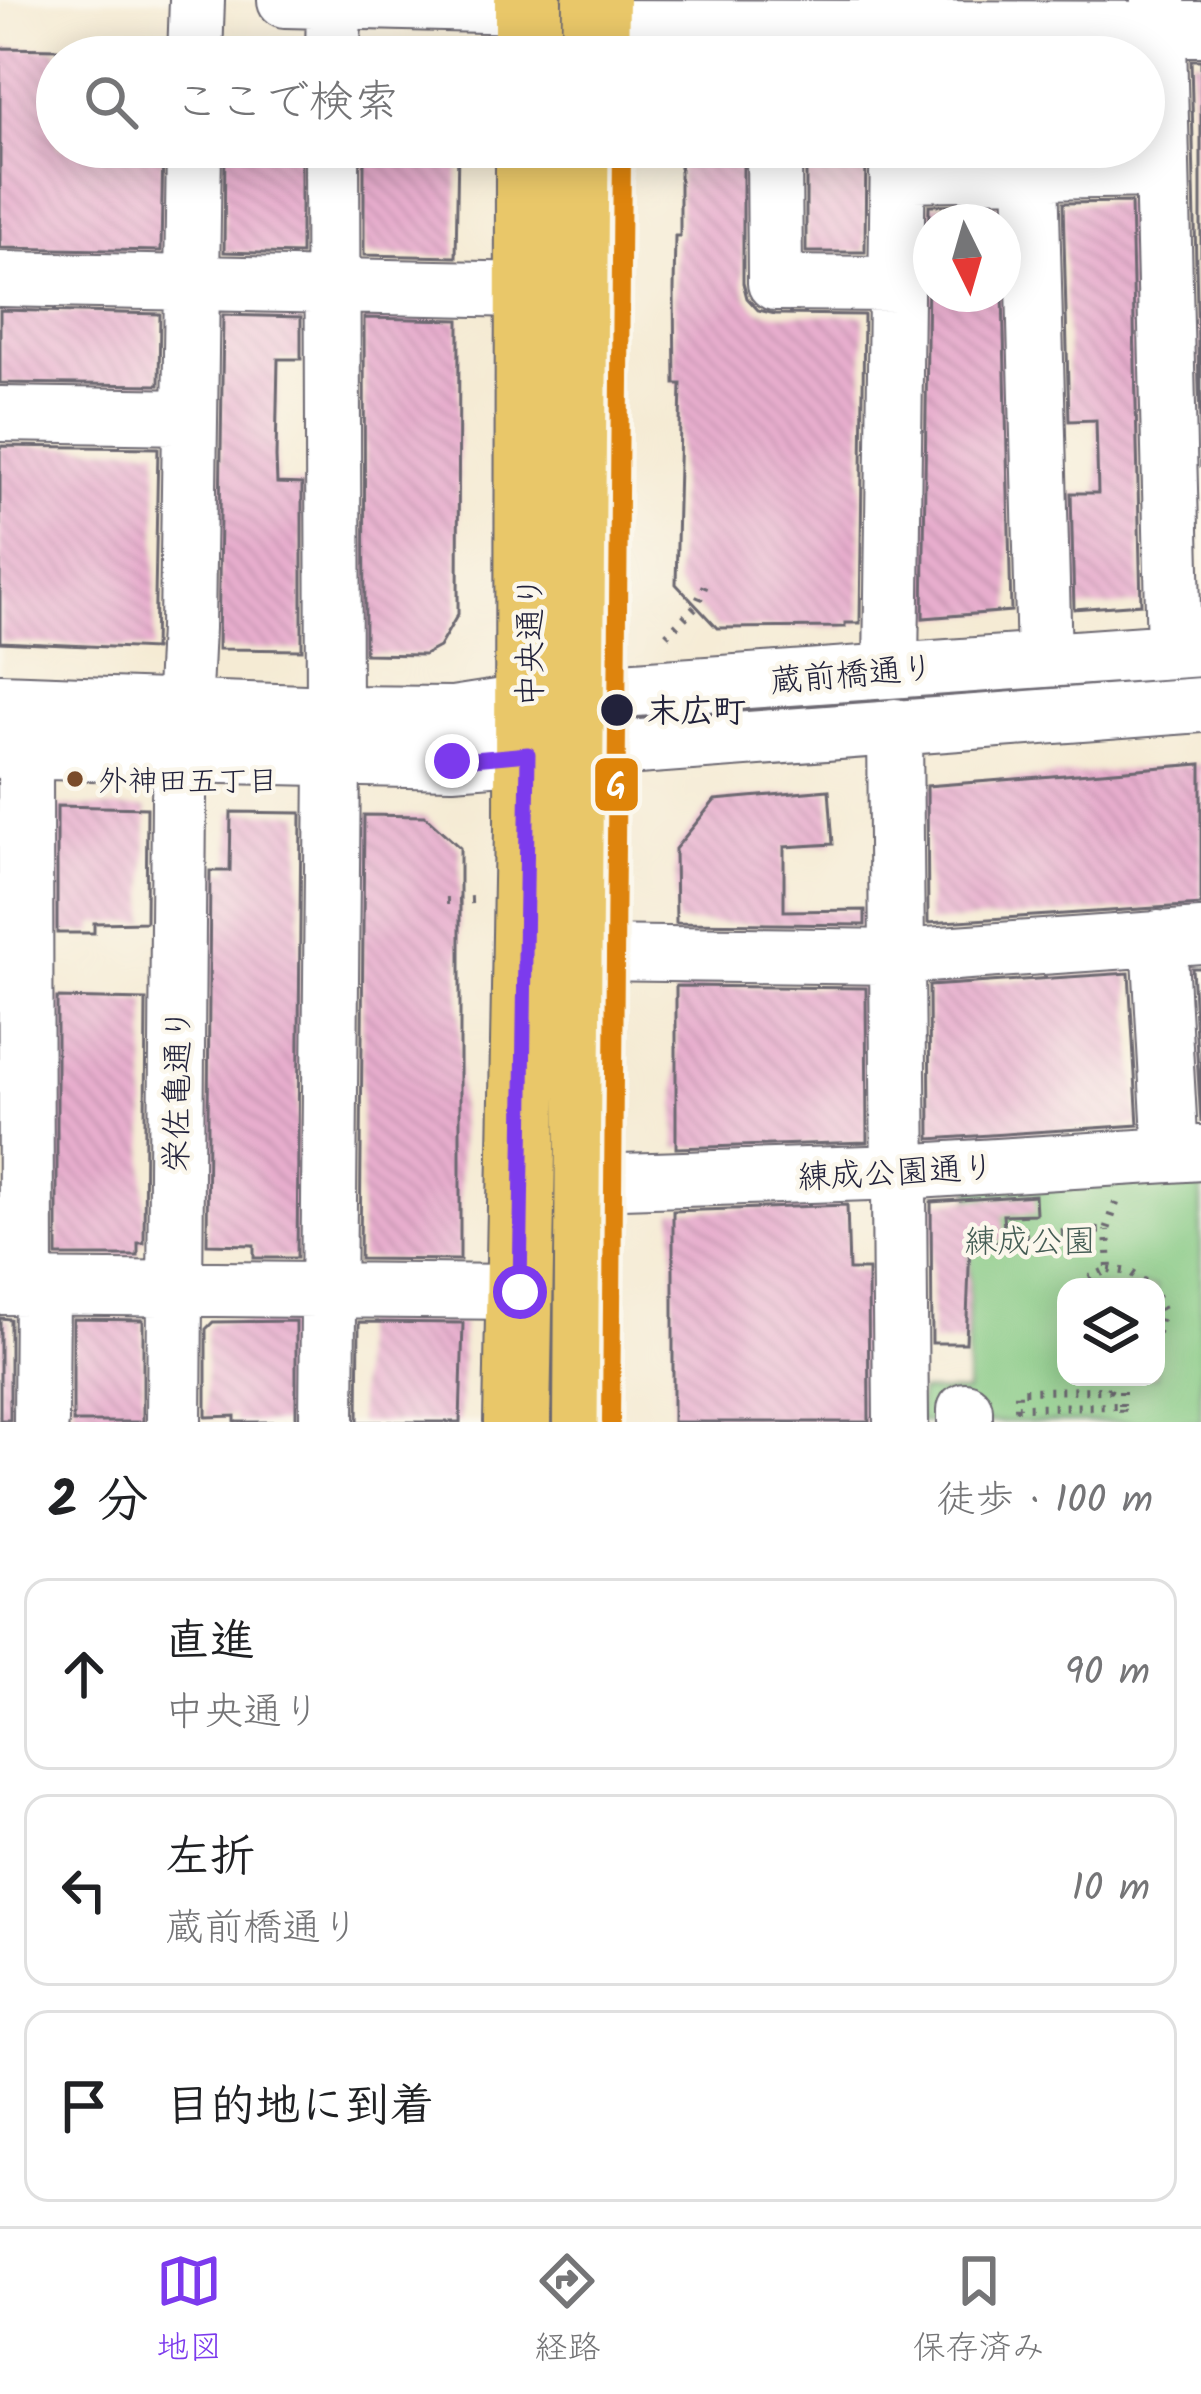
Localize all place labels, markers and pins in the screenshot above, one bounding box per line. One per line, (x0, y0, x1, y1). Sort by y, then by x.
place label: 末広町 (647, 687, 746, 740)
marker: 末広町 (598, 691, 636, 729)
place label: 外神田五丁目 (98, 759, 278, 807)
marker: 外神田五丁目 (64, 768, 86, 790)

